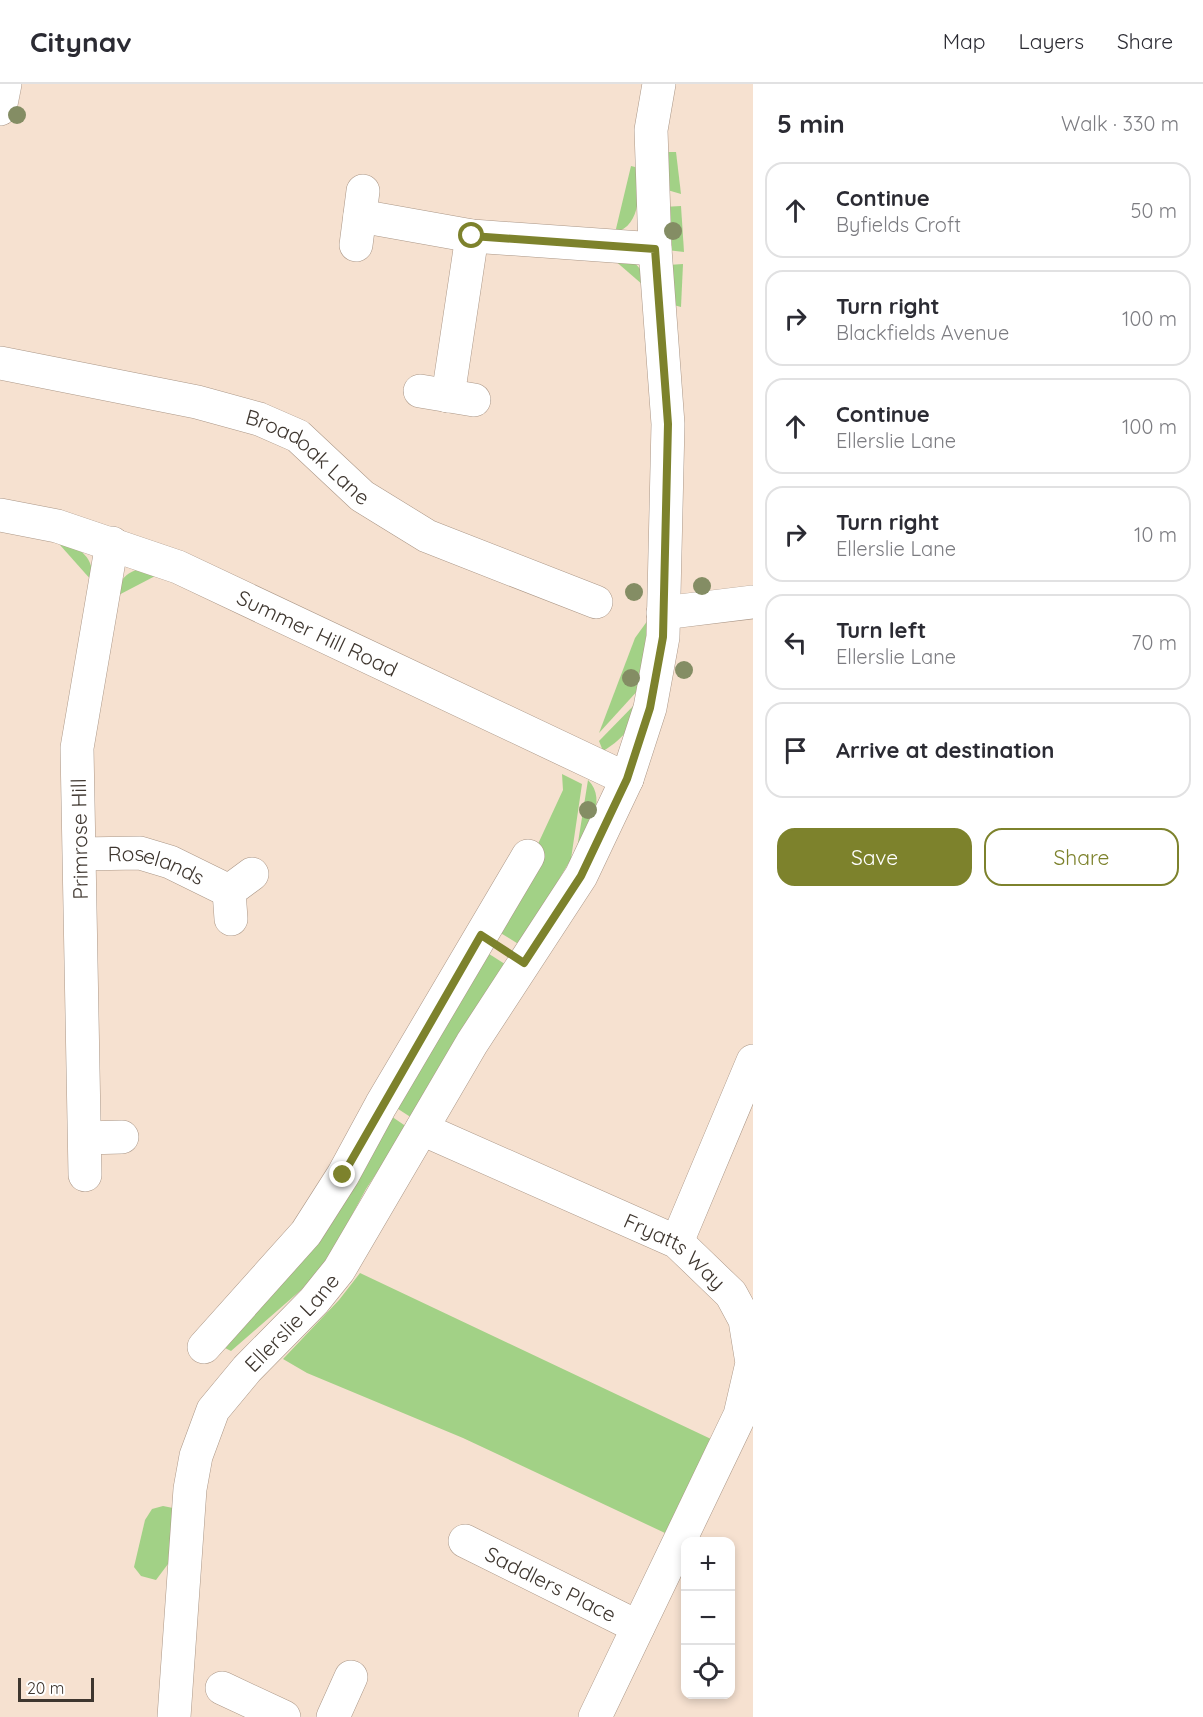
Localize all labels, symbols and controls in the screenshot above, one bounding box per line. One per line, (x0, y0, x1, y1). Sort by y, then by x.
text: Citynav (30, 24, 132, 59)
text: Map (943, 28, 986, 54)
text: Layers (1019, 28, 1084, 54)
text: Share (1117, 28, 1173, 54)
text: 5 min (777, 107, 845, 140)
text: Walk · 330 m (1061, 111, 1179, 136)
text: Continue (836, 184, 930, 212)
icon: ahead (779, 194, 812, 227)
text: 50 m (1131, 198, 1177, 223)
text: Byfields Croft (836, 212, 961, 237)
route start (458, 222, 484, 248)
text: Turn right (836, 292, 940, 320)
icon: right (779, 302, 812, 335)
text: 100 m (1122, 306, 1177, 331)
text: Blackfields Avenue (836, 320, 1009, 345)
text: Continue (836, 400, 930, 428)
street label: Broadoak Lane (243, 403, 374, 510)
icon: ahead (779, 410, 812, 443)
text: 100 m (1122, 414, 1177, 439)
text: Ellerslie Lane (836, 428, 956, 453)
text: Turn right (836, 508, 940, 536)
icon: right (779, 518, 812, 551)
text: 10 m (1134, 522, 1177, 547)
text: Ellerslie Lane (836, 536, 956, 561)
street label: Summer Hill Road (233, 584, 402, 682)
text: Turn left (836, 616, 926, 644)
icon: left (779, 626, 812, 659)
text: 70 m (1131, 630, 1177, 655)
text: Ellerslie Lane (836, 644, 956, 669)
icon: arrive (779, 734, 812, 767)
text: Arrive at destination (836, 736, 1054, 764)
street label: Primrose Hill (65, 778, 93, 900)
button: Save (777, 828, 972, 886)
button: Share (984, 828, 1179, 886)
street label: Roselands (107, 840, 209, 890)
route end (329, 1161, 355, 1187)
street label: Fryatts Way (620, 1207, 731, 1295)
street label: Ellerslie Lane (239, 1268, 344, 1377)
map controls (681, 1537, 735, 1699)
button: + (681, 1537, 735, 1591)
street label: Saddlers Place (481, 1540, 621, 1627)
button: − (681, 1591, 735, 1645)
button: locate (681, 1645, 735, 1699)
scale bar (18, 1675, 94, 1702)
text: 20 m (27, 1678, 64, 1698)

